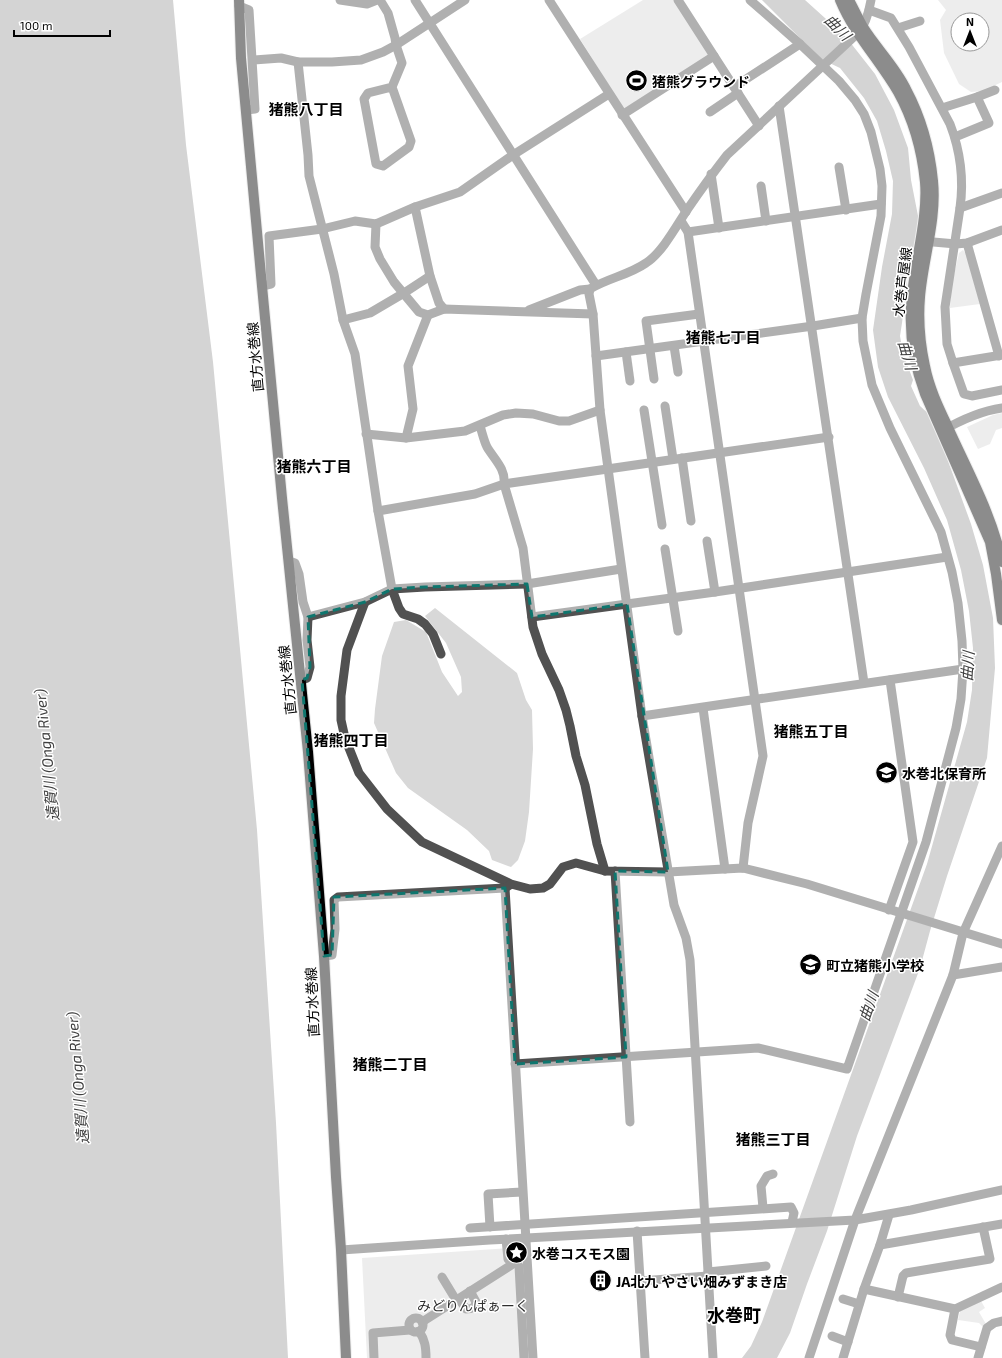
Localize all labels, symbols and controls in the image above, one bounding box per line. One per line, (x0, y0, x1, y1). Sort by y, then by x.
water label: 曲川 (821, 10, 856, 45)
scale bar (14, 12, 110, 38)
north arrow (950, 12, 990, 52)
text: N (966, 15, 974, 28)
text: 100 m (20, 18, 52, 32)
sports icon: 猪熊グラウンド (624, 68, 650, 94)
place label: 猪熊グラウンド (652, 73, 750, 90)
district label: 猪熊八丁目 (268, 100, 344, 118)
street label: 水巻芦屋線 (889, 246, 915, 318)
street label: 直方水巻線 (243, 321, 267, 393)
district label: 猪熊七丁目 (685, 328, 761, 346)
water label: 曲川 (895, 338, 921, 374)
district label: 猪熊六丁目 (276, 457, 352, 475)
street label: 直方水巻線 (275, 644, 299, 716)
water label: 曲川 (957, 648, 977, 682)
water label: 遠賀川 (Onga River) (30, 687, 62, 822)
district label: 猪熊五丁目 (773, 722, 849, 740)
district label: 猪熊四丁目 (313, 731, 389, 749)
school or university icon: 水巻北保育所 (874, 760, 900, 786)
place label: 水巻北保育所 (902, 765, 986, 782)
school or university icon: 町立猪熊小学校 (798, 952, 824, 978)
place label: 町立猪熊小学校 (826, 957, 924, 974)
street label: 直方水巻線 (302, 967, 322, 1037)
water label: 曲川 (855, 987, 882, 1023)
water label: 遠賀川 (Onga River) (62, 1010, 92, 1145)
district label: 猪熊二丁目 (352, 1055, 428, 1073)
district label: 猪熊三丁目 (735, 1130, 811, 1148)
place icon: 水巻コスモス園 (503, 1240, 529, 1266)
place label: 水巻コスモス園 (532, 1245, 630, 1262)
building icon: JA北九 やさい畑みずまき店 (587, 1268, 613, 1294)
place label: JA北九 やさい畑みずまき店 (616, 1273, 787, 1290)
park label: みどりんぱぁーく (417, 1297, 529, 1314)
district label: 水巻町 (707, 1304, 761, 1326)

